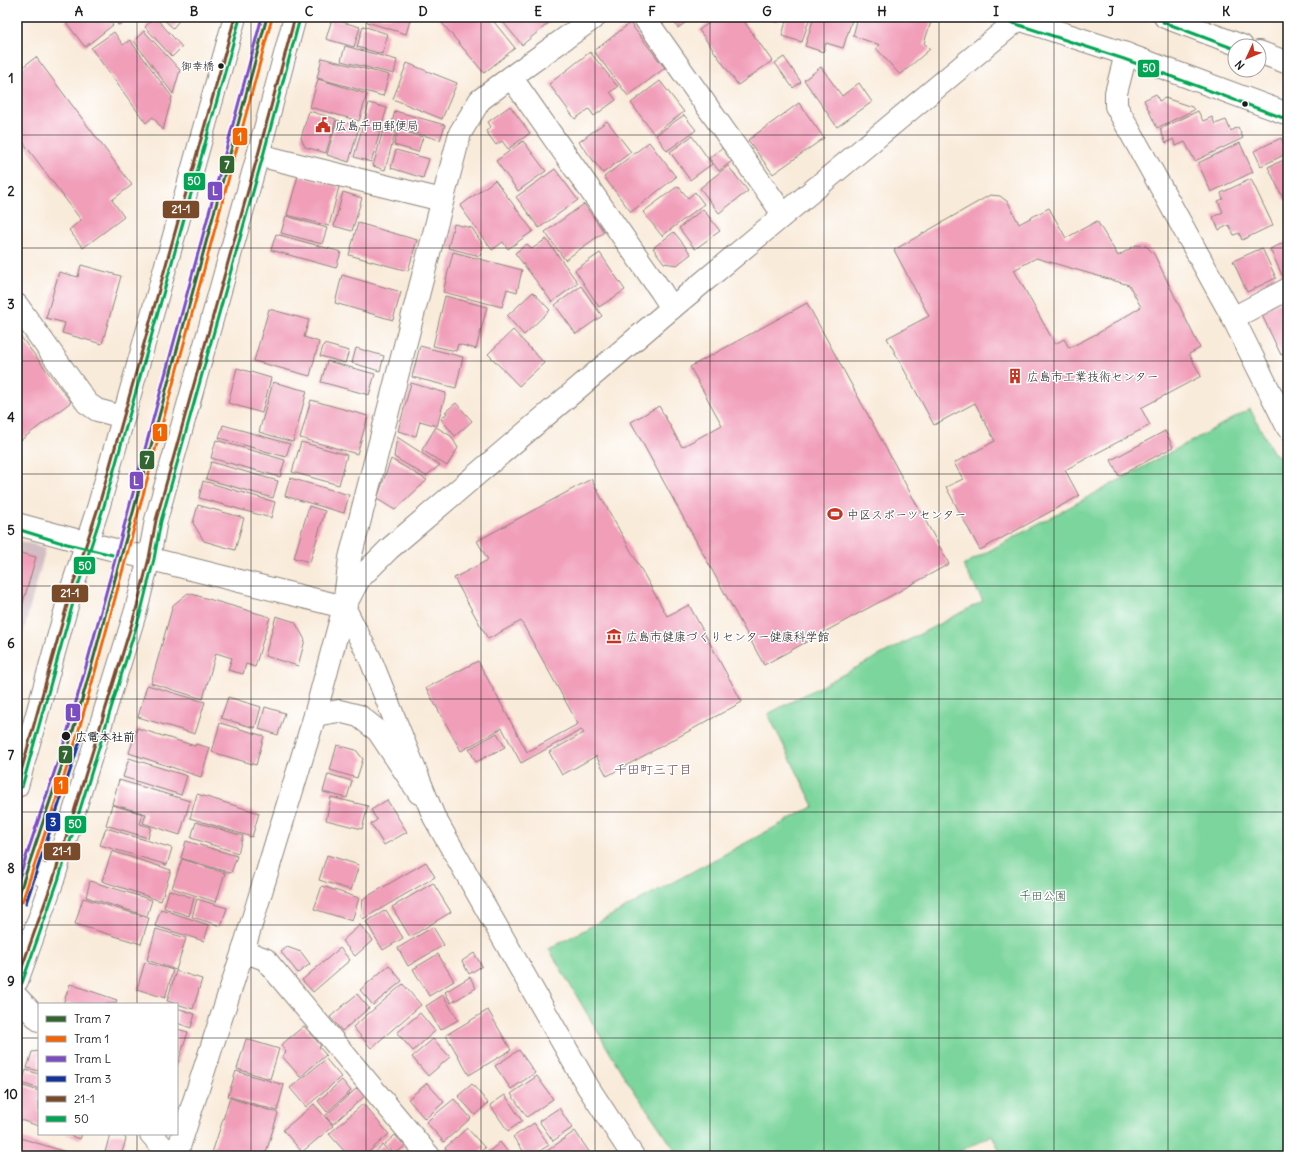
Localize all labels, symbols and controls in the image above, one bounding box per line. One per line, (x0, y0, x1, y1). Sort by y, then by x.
text: A (75, 3, 84, 20)
text: B (190, 3, 199, 20)
text: C (305, 3, 314, 20)
text: D (418, 3, 428, 20)
text: E (534, 3, 542, 20)
text: F (648, 3, 656, 20)
text: G (762, 3, 772, 20)
text: H (877, 3, 887, 20)
text: I (993, 3, 999, 20)
text: J (1108, 3, 1115, 20)
text: K (1222, 3, 1231, 20)
north arrow (1227, 38, 1267, 78)
text: N (1232, 57, 1247, 73)
place label: 御幸橋 (181, 59, 214, 73)
line badge: 50 (1137, 59, 1160, 78)
marker: 御幸橋 (216, 61, 226, 71)
text: 50 (1142, 61, 1156, 75)
text: 1 (8, 70, 14, 87)
unlabelled marker (1240, 99, 1250, 109)
public building icon: 広島千田郵便局 (314, 116, 332, 134)
place label: 広島千田郵便局 (335, 118, 419, 133)
line badge: 1 (232, 127, 248, 146)
text: 1 (238, 130, 242, 144)
line badge: 7 (219, 155, 235, 174)
text: 7 (224, 158, 230, 172)
line badge: 50 (183, 172, 206, 191)
text: 50 (187, 174, 201, 188)
line badge: L (207, 181, 223, 201)
text: 2 (7, 183, 15, 200)
text: L (212, 184, 218, 198)
line badge: 21-1 (162, 200, 200, 219)
text: 21-1 (172, 202, 190, 216)
text: 3 (7, 296, 15, 313)
building icon: 広島市工業技術センター (1006, 367, 1024, 385)
place label: 広島市工業技術センター (1027, 369, 1159, 384)
text: 4 (7, 409, 15, 426)
line badge: 1 (152, 423, 168, 442)
text: 1 (158, 425, 162, 439)
line badge: 7 (139, 450, 155, 470)
text: 7 (144, 453, 150, 467)
line badge: L (129, 471, 144, 490)
text: L (133, 474, 139, 488)
sports icon: 中区スポーツセンター (826, 505, 844, 523)
place label: 中区スポーツセンター (847, 507, 966, 522)
text: 5 (7, 522, 15, 539)
line badge: 50 (73, 556, 96, 575)
text: 50 (78, 559, 92, 573)
line badge: 21-1 (51, 584, 89, 603)
text: 21-1 (61, 586, 79, 600)
museum icon: 広島市健康づくりセンター健康科学館 (605, 627, 623, 645)
place label: 広島市健康づくりセンター健康科学館 (626, 629, 830, 644)
text: 6 (7, 635, 15, 652)
line badge: L (65, 703, 81, 722)
text: L (70, 706, 76, 720)
place label: 広電本社前 (75, 729, 135, 744)
marker: 広電本社前 (60, 730, 72, 742)
line badge: 7 (58, 745, 73, 764)
text: 7 (8, 747, 15, 764)
text: 7 (62, 748, 68, 762)
district label: 千田町三丁目 (614, 761, 692, 778)
line badge: 1 (53, 776, 69, 795)
text: 1 (59, 778, 63, 792)
line badge: 3 (45, 812, 61, 832)
text: 3 (50, 815, 56, 829)
line badge: 50 (64, 815, 87, 834)
text: 50 (68, 817, 82, 831)
line badge: 21-1 (43, 842, 81, 861)
text: 21-1 (53, 844, 71, 858)
text: 8 (7, 860, 15, 877)
park label: 千田公園 (1019, 888, 1067, 903)
text: 9 (7, 973, 15, 990)
legend (38, 1003, 178, 1135)
text: Tram 7 (74, 1011, 110, 1026)
text: Tram 1 (74, 1031, 109, 1046)
text: Tram L (74, 1051, 111, 1066)
text: Tram 3 (74, 1071, 111, 1086)
text: 10 (4, 1086, 18, 1103)
text: 21-1 (74, 1091, 95, 1106)
text: 50 (74, 1111, 89, 1126)

